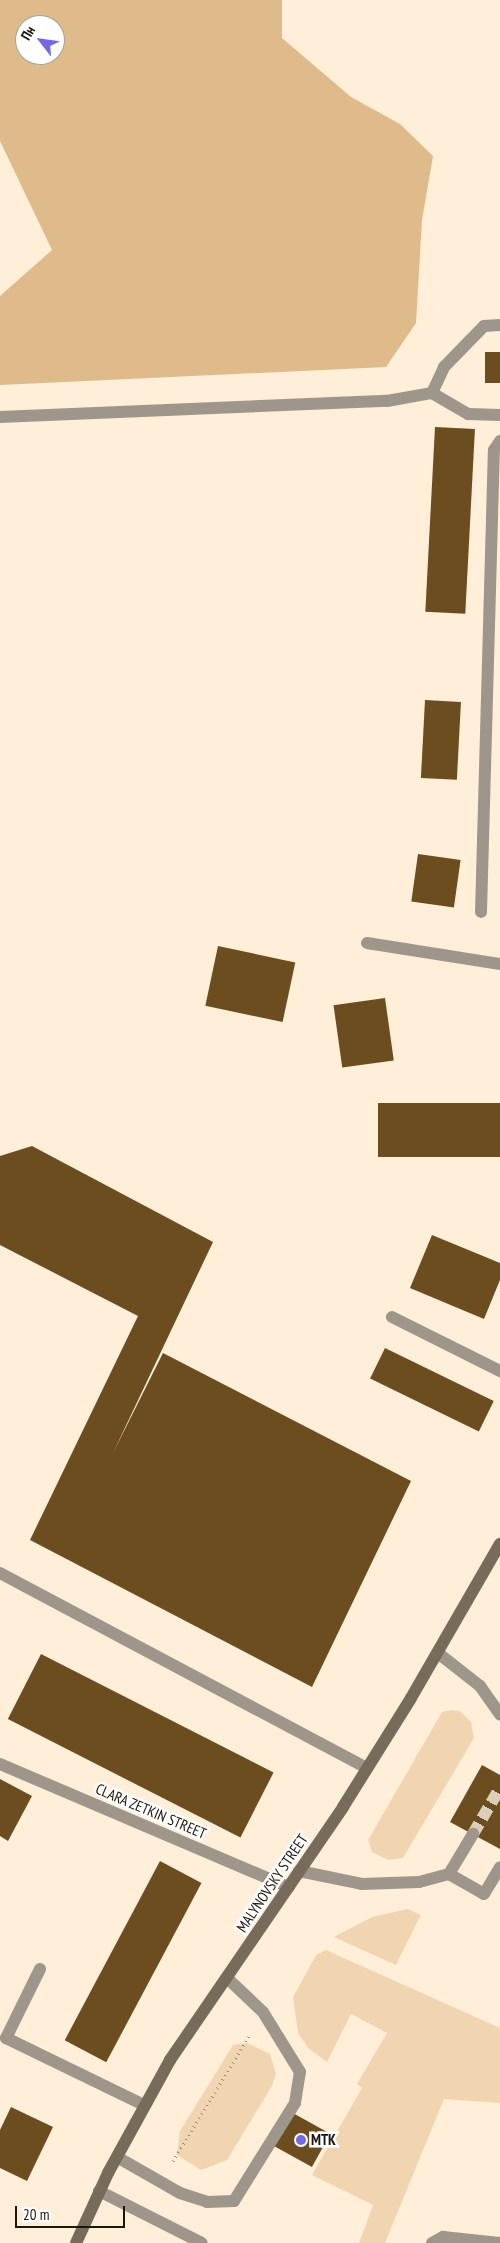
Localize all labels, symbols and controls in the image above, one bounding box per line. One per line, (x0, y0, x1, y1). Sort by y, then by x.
north arrow (15, 15, 65, 65)
text: Пн (17, 23, 39, 43)
street label: CLARA ZETKIN STREET (93, 1779, 209, 1843)
street label: MALYNOVSKY STREET (232, 1830, 312, 1936)
place label: МТК (311, 2131, 336, 2149)
marker: МТК (295, 2134, 307, 2146)
scale bar (18, 2196, 128, 2228)
text: 20 m (23, 2205, 49, 2224)

